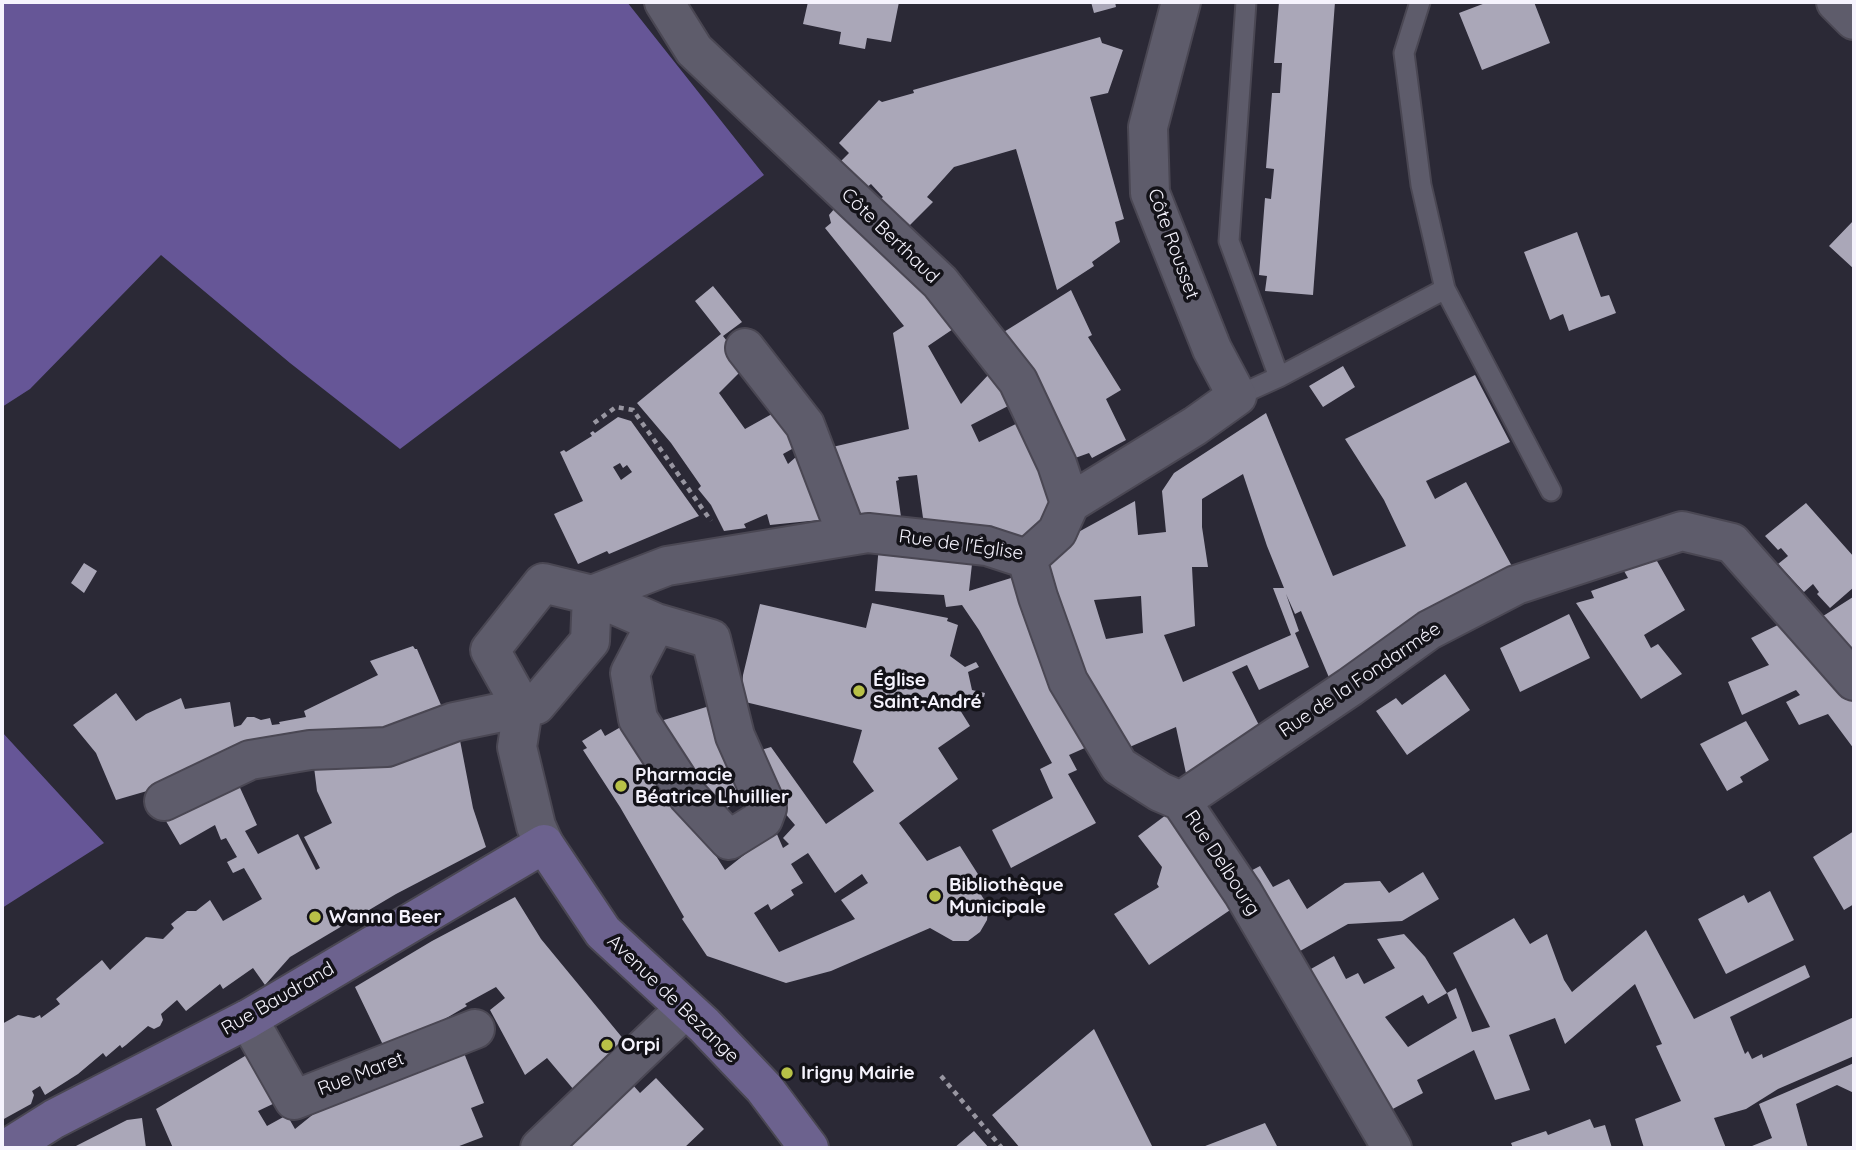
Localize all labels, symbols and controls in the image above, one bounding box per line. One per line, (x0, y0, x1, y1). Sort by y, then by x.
street label: Côte Berthaud (836, 184, 944, 288)
street label: Côte Rousset (1142, 186, 1204, 302)
street label: Rue de l'Église (897, 525, 1025, 565)
street label: Rue de la Fondarmée (1275, 617, 1445, 743)
place label: Église Saint-André (873, 669, 982, 713)
marker: Église Saint-André (851, 683, 867, 699)
place label: Pharmacie Béatrice Lhuillier (635, 764, 789, 808)
marker: Pharmacie Béatrice Lhuillier (613, 778, 629, 794)
street label: Rue Delbourg (1180, 806, 1264, 920)
place label: Bibliothèque Municipale (949, 874, 1064, 918)
marker: Bibliothèque Municipale (927, 888, 943, 904)
place label: Wanna Beer (329, 906, 442, 928)
marker: Wanna Beer (307, 909, 323, 925)
street label: Avenue de Bezange (602, 930, 744, 1068)
street label: Rue Baudrand (218, 958, 338, 1040)
place label: Orpi (621, 1034, 660, 1056)
marker: Orpi (599, 1037, 615, 1053)
street label: Rue Maret (315, 1047, 407, 1101)
place label: Irigny Mairie (801, 1062, 915, 1084)
marker: Irigny Mairie (779, 1065, 795, 1081)

